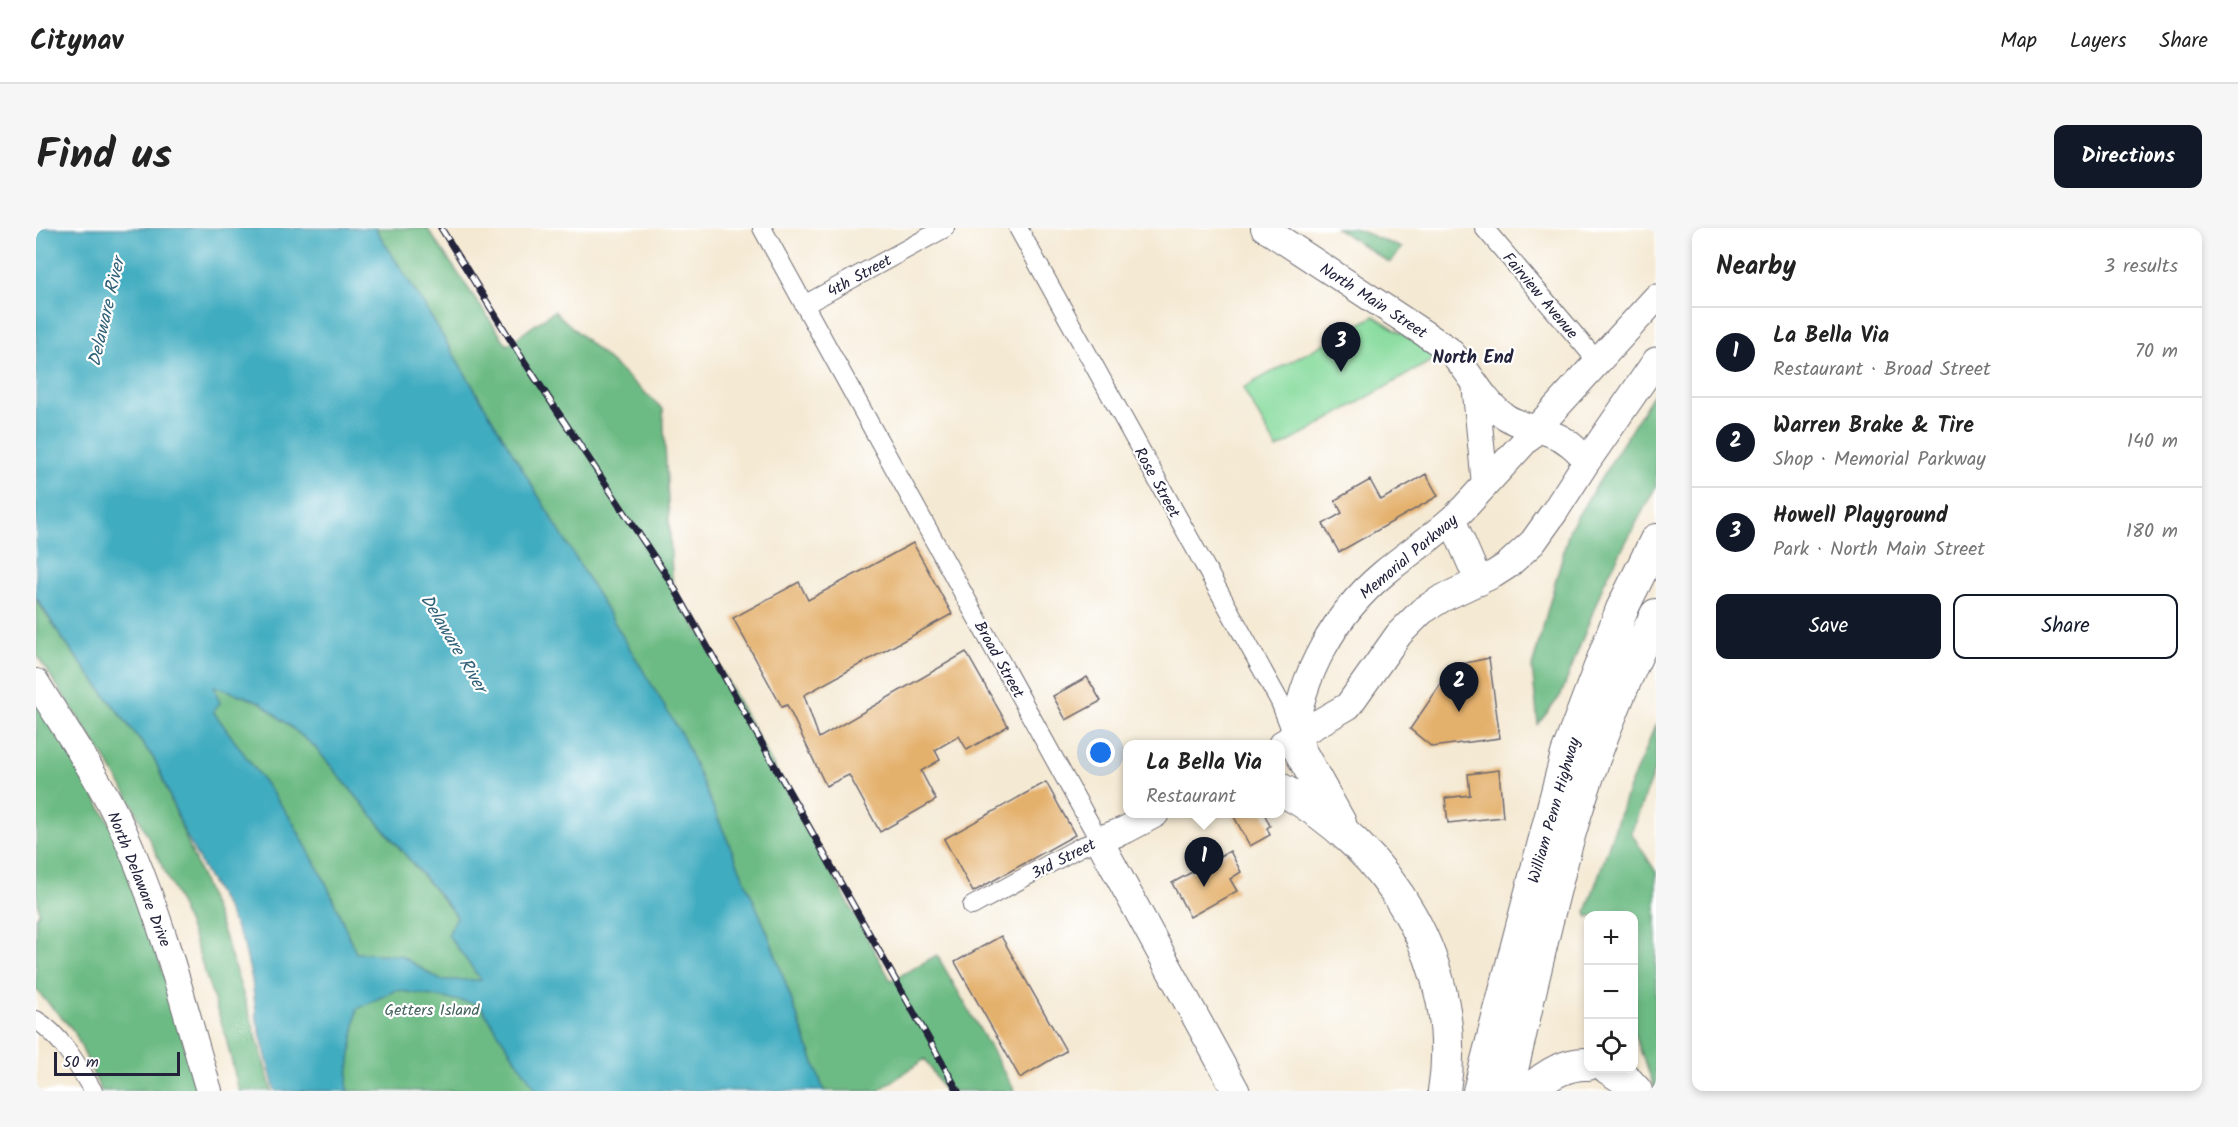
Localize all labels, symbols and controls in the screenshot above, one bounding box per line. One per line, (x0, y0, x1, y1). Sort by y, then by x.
text: Citynav (30, 19, 123, 64)
text: Map (2000, 25, 2037, 58)
text: Layers (2070, 25, 2126, 58)
text: Share (2159, 25, 2208, 58)
text: Find us (36, 123, 172, 190)
button: Directions (2054, 125, 2202, 188)
text: Nearby (1716, 246, 1796, 288)
street label: Fairview Avenue (1496, 247, 1584, 345)
street label: 4th Street (823, 248, 897, 304)
water label: Delaware River (81, 251, 135, 370)
text: 3 results (2104, 251, 2178, 283)
street label: North Main Street (1314, 257, 1433, 346)
text: La Bella Via (1773, 319, 1889, 354)
pin: 3 (1322, 322, 1360, 372)
text: 1 (1732, 336, 1739, 368)
text: 70 m (2135, 336, 2178, 368)
district label: North End (1433, 344, 1514, 373)
text: Restaurant · Broad Street (1773, 354, 1991, 386)
text: Warren Brake & Tire (1773, 409, 1974, 444)
text: 2 (1730, 426, 1741, 458)
text: 140 m (2127, 426, 2178, 458)
street label: Rose Street (1127, 443, 1187, 523)
text: Shop · Memorial Parkway (1773, 444, 1986, 476)
text: Howell Playground (1773, 499, 1948, 534)
street label: Memorial Parkway (1354, 508, 1464, 606)
text: 3 (1730, 516, 1741, 548)
text: 180 m (2126, 516, 2178, 548)
text: Park · North Main Street (1773, 534, 1985, 566)
water label: Delaware River (412, 589, 496, 702)
button: Save (1716, 594, 1941, 659)
button: Share (1953, 594, 2178, 659)
street label: Broad Street (967, 616, 1031, 704)
pin: 2 (1440, 662, 1478, 712)
street label: William Penn Highway (1522, 734, 1587, 886)
your location (1086, 738, 1115, 767)
popup (1123, 740, 1285, 818)
text: La Bella Via (1146, 746, 1262, 781)
text: Restaurant (1146, 781, 1236, 813)
street label: North Delaware Drive (100, 808, 177, 951)
street label: 3rd Street (1027, 832, 1101, 886)
pin: 1 (1184, 838, 1224, 887)
map controls (1584, 911, 1638, 1073)
button: + (1584, 911, 1638, 965)
button: − (1584, 965, 1638, 1019)
park label: Getters Island (385, 998, 480, 1023)
button: locate (1584, 1019, 1638, 1073)
scale bar (54, 1049, 180, 1076)
text: 50 m (63, 1050, 99, 1075)

